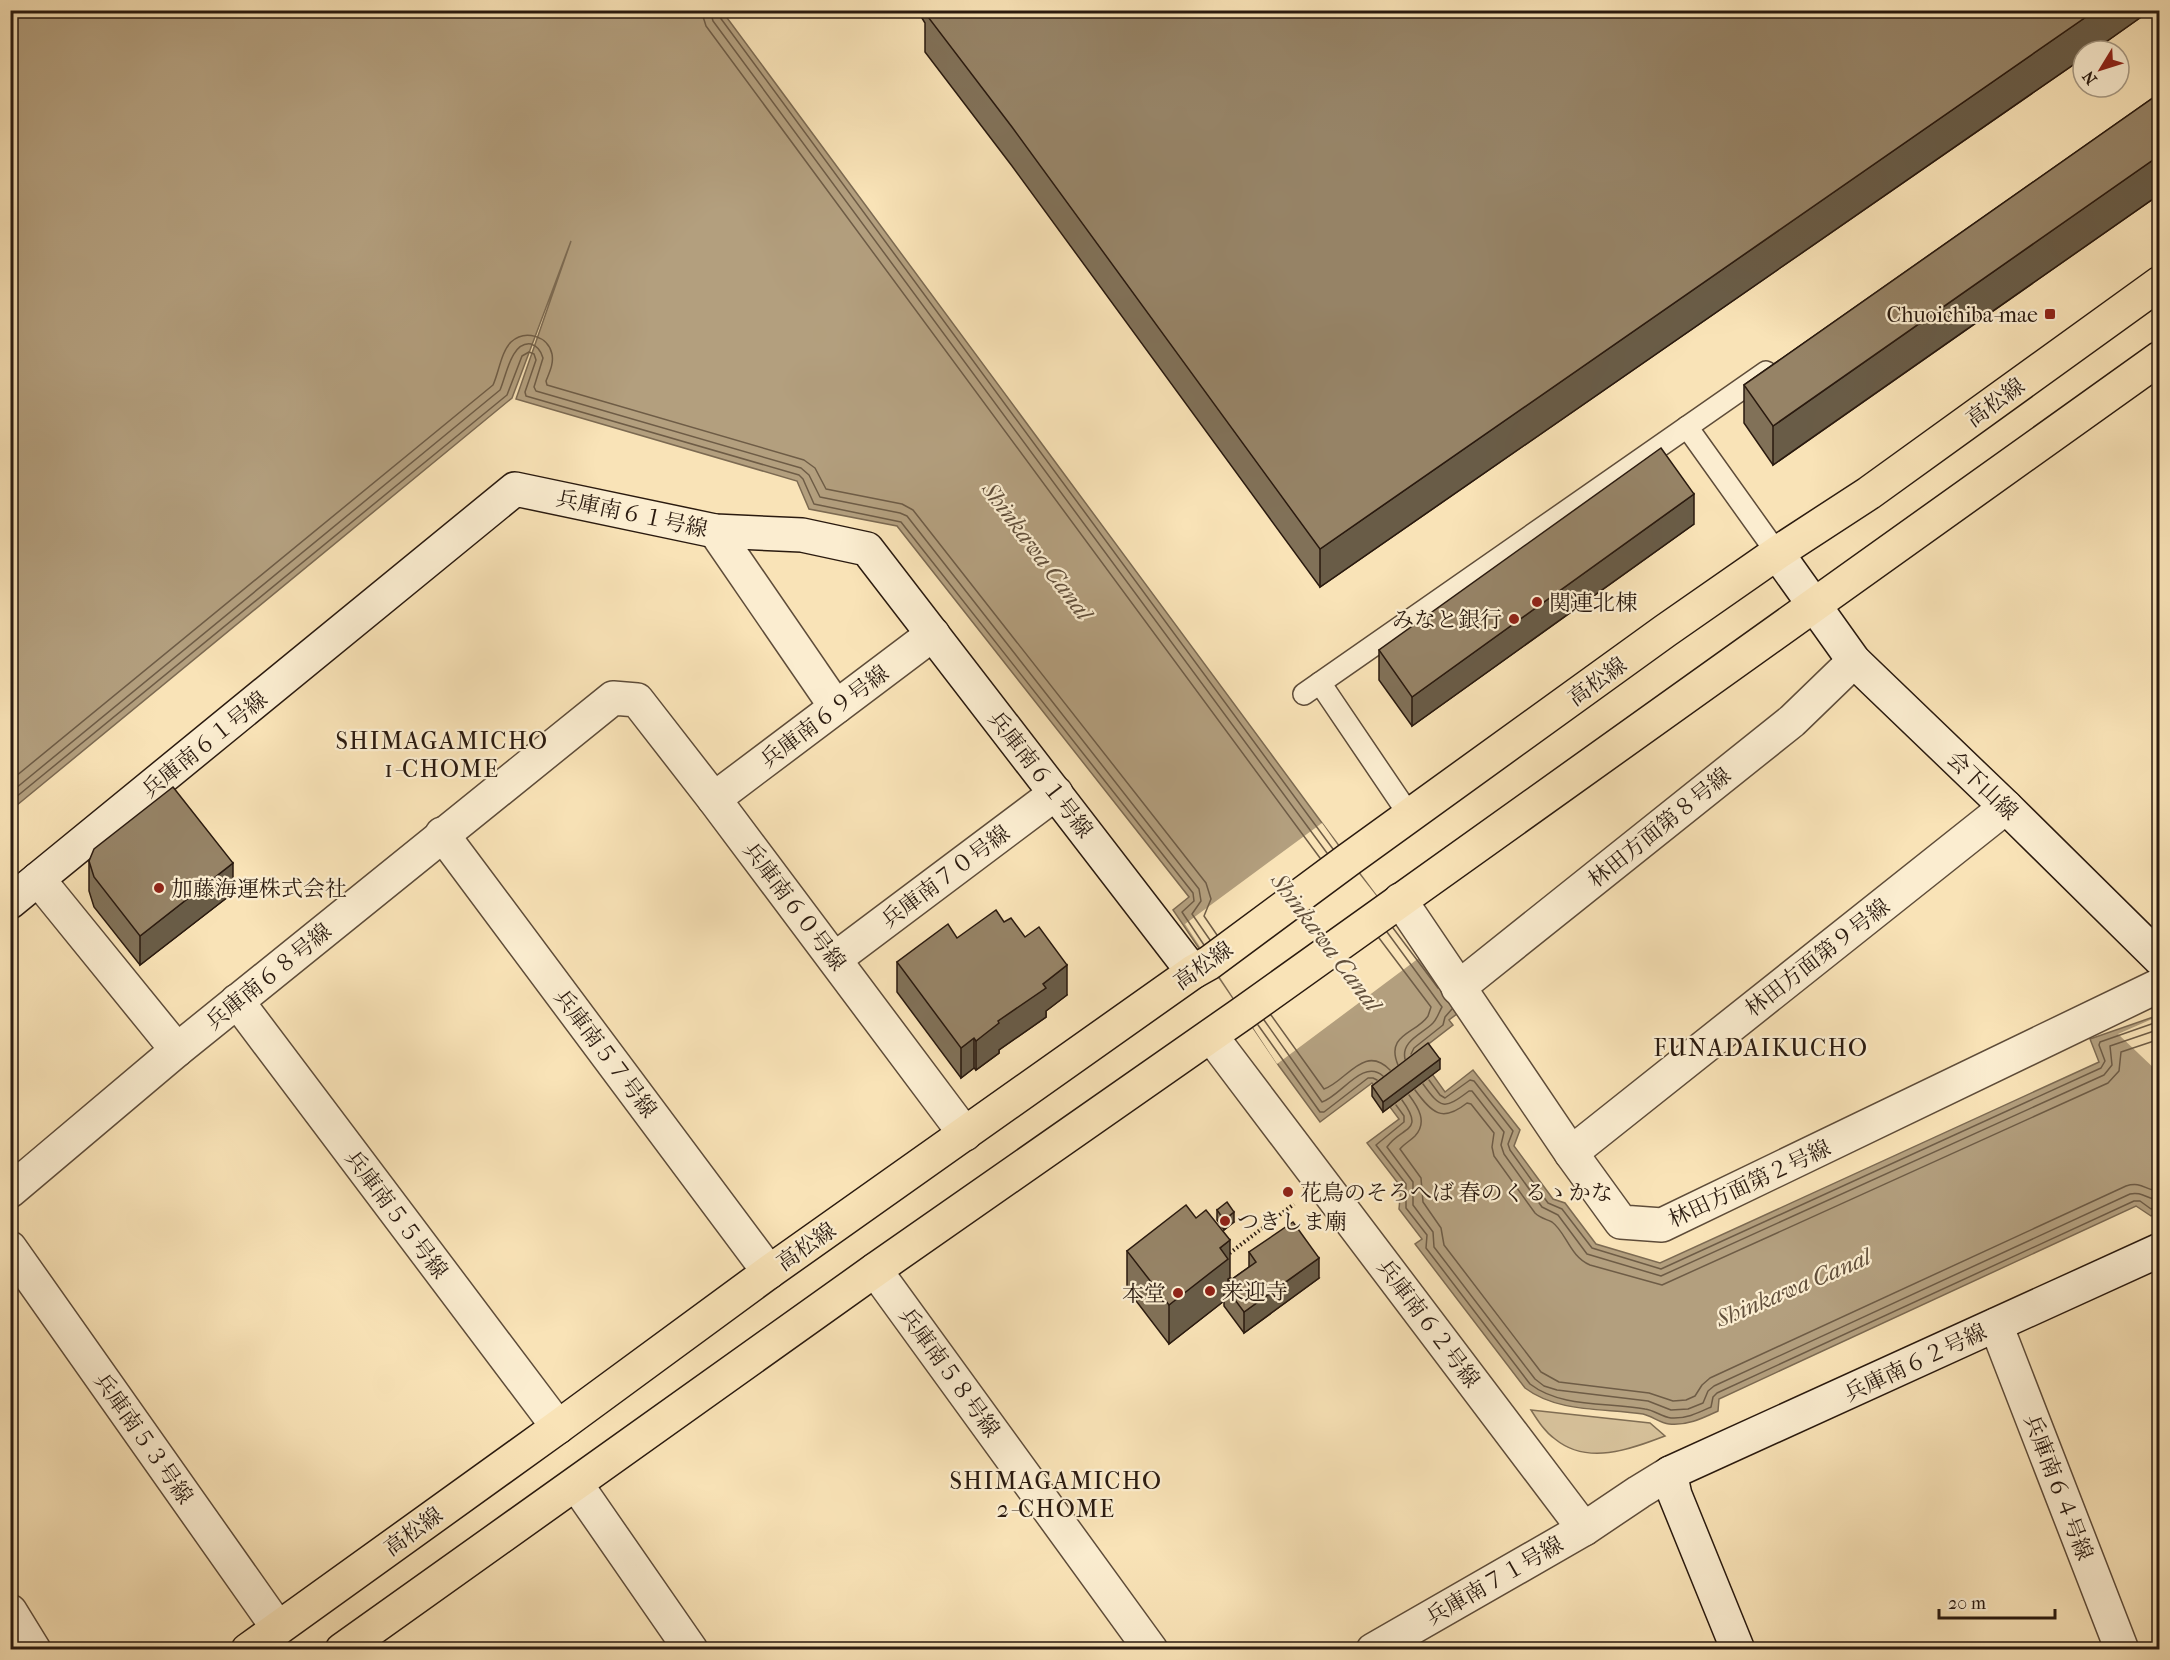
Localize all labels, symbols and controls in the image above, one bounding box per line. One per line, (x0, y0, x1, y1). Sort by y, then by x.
north arrow (2071, 39, 2131, 99)
text: N (2078, 67, 2101, 89)
place label: Chuoichiba-mae (1886, 302, 2038, 328)
marker: Chuoichiba-mae (2043, 307, 2057, 321)
street label: 高松線 (1961, 373, 2030, 433)
water label: Shinkawa Canal (975, 476, 1100, 628)
street label: 兵庫南６１号線 (554, 485, 710, 543)
place label: 関連北棟 (1549, 590, 1637, 616)
marker: 関連北棟 (1530, 595, 1544, 609)
place label: みなと銀行 (1392, 607, 1502, 633)
marker: みなと銀行 (1507, 612, 1521, 626)
street label: 高松線 (1563, 652, 1632, 712)
street label: 兵庫南６９号線 (755, 660, 894, 774)
street label: 兵庫南６１号線 (137, 686, 273, 803)
street label: 兵庫南６１号線 (983, 706, 1098, 843)
district label: SHIMAGAMICHO 1-CHOME (335, 727, 549, 783)
street label: 会下山線 (1942, 746, 2023, 826)
street label: 林田方面第８号線 (1583, 762, 1736, 893)
street label: 兵庫南７０号線 (876, 820, 1015, 934)
street label: 兵庫南６０号線 (737, 837, 851, 976)
water label: Shinkawa Canal (1264, 867, 1389, 1019)
place label: 加藤海運株式会社 (171, 876, 347, 902)
marker: 加藤海運株式会社 (152, 881, 166, 895)
street label: 林田方面第９号線 (1740, 893, 1895, 1022)
street label: 兵庫南６８号線 (201, 918, 337, 1035)
street label: 高松線 (1169, 936, 1238, 995)
street label: 兵庫南５７号線 (548, 984, 662, 1123)
district label: FUNADAIKUCHO (1654, 1034, 1868, 1062)
street label: 林田方面第２号線 (1664, 1135, 1835, 1233)
street label: 兵庫南５５号線 (339, 1145, 453, 1284)
place label: 花鳥のそろへば 春のくるゝかな (1300, 1180, 1613, 1206)
marker: 花鳥のそろへば 春のくるゝかな (1281, 1185, 1295, 1199)
place label: つきしま廟 (1237, 1209, 1347, 1235)
marker: つきしま廟 (1218, 1214, 1232, 1228)
street label: 高松線 (772, 1217, 841, 1276)
water label: Shinkawa Canal (1711, 1242, 1877, 1334)
street label: 兵庫南６２号線 (1371, 1254, 1485, 1393)
place label: 来迎寺 (1222, 1279, 1288, 1305)
place label: 本堂 (1122, 1281, 1166, 1307)
marker: 来迎寺 (1203, 1284, 1217, 1298)
marker: 本堂 (1171, 1286, 1185, 1300)
street label: 兵庫南５８号線 (893, 1303, 1005, 1443)
street label: 兵庫南６２号線 (1840, 1319, 1991, 1407)
street label: 兵庫南５３号線 (88, 1368, 198, 1509)
street label: 兵庫南６４号線 (2018, 1411, 2098, 1564)
district label: SHIMAGAMICHO 2-CHOME (949, 1467, 1163, 1523)
street label: 高松線 (379, 1502, 448, 1562)
street label: 兵庫南７１号線 (1421, 1531, 1568, 1631)
scale bar (1939, 1582, 2054, 1620)
text: 20 m (1948, 1593, 1986, 1614)

